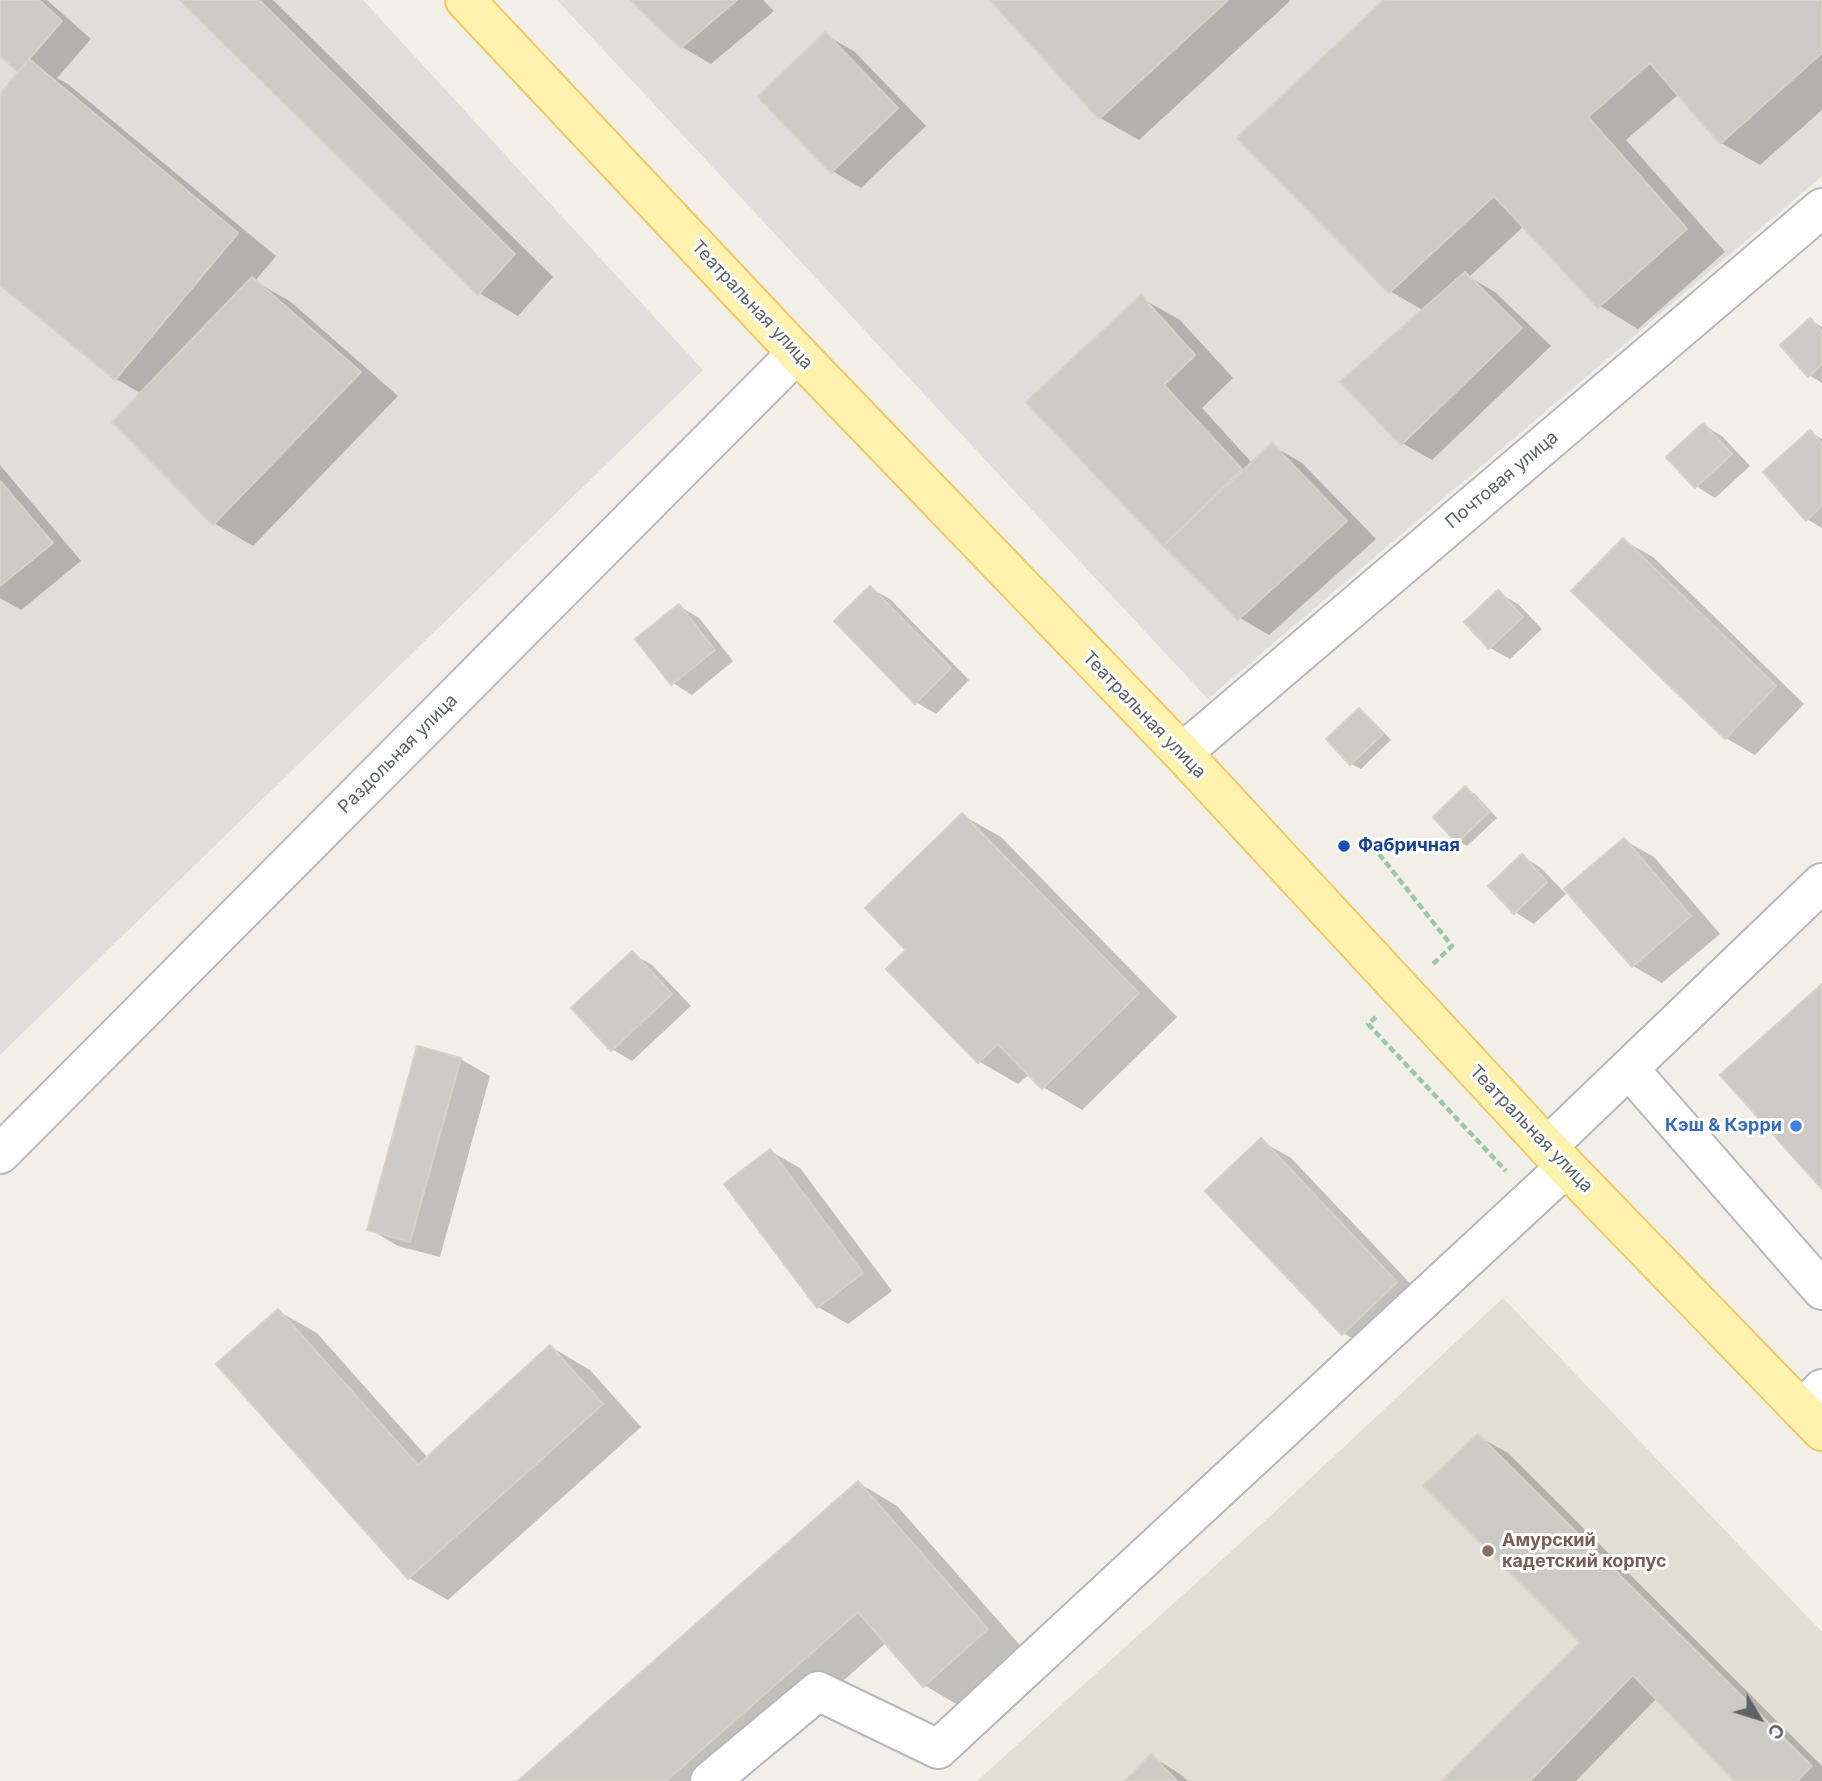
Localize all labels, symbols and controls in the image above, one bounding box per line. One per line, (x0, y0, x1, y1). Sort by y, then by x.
street label: Театральная улица (687, 236, 817, 374)
street label: Почтовая улица (1441, 427, 1563, 533)
street label: Театральная улица (1078, 647, 1210, 783)
street label: Раздольная улица (334, 690, 462, 818)
place label: Фабричная (1358, 835, 1460, 857)
marker: Фабричная (1336, 838, 1352, 854)
street label: Театральная улица (1465, 1061, 1597, 1197)
place label: Кэш & Кэрри (1665, 1115, 1782, 1137)
marker: Кэш & Кэрри (1788, 1118, 1804, 1134)
place label: Амурский кадетский корпус (1502, 1530, 1667, 1572)
marker: Амурский кадетский корпус (1480, 1543, 1496, 1559)
north arrow (1724, 1683, 1794, 1753)
text: С (1763, 1719, 1789, 1744)

